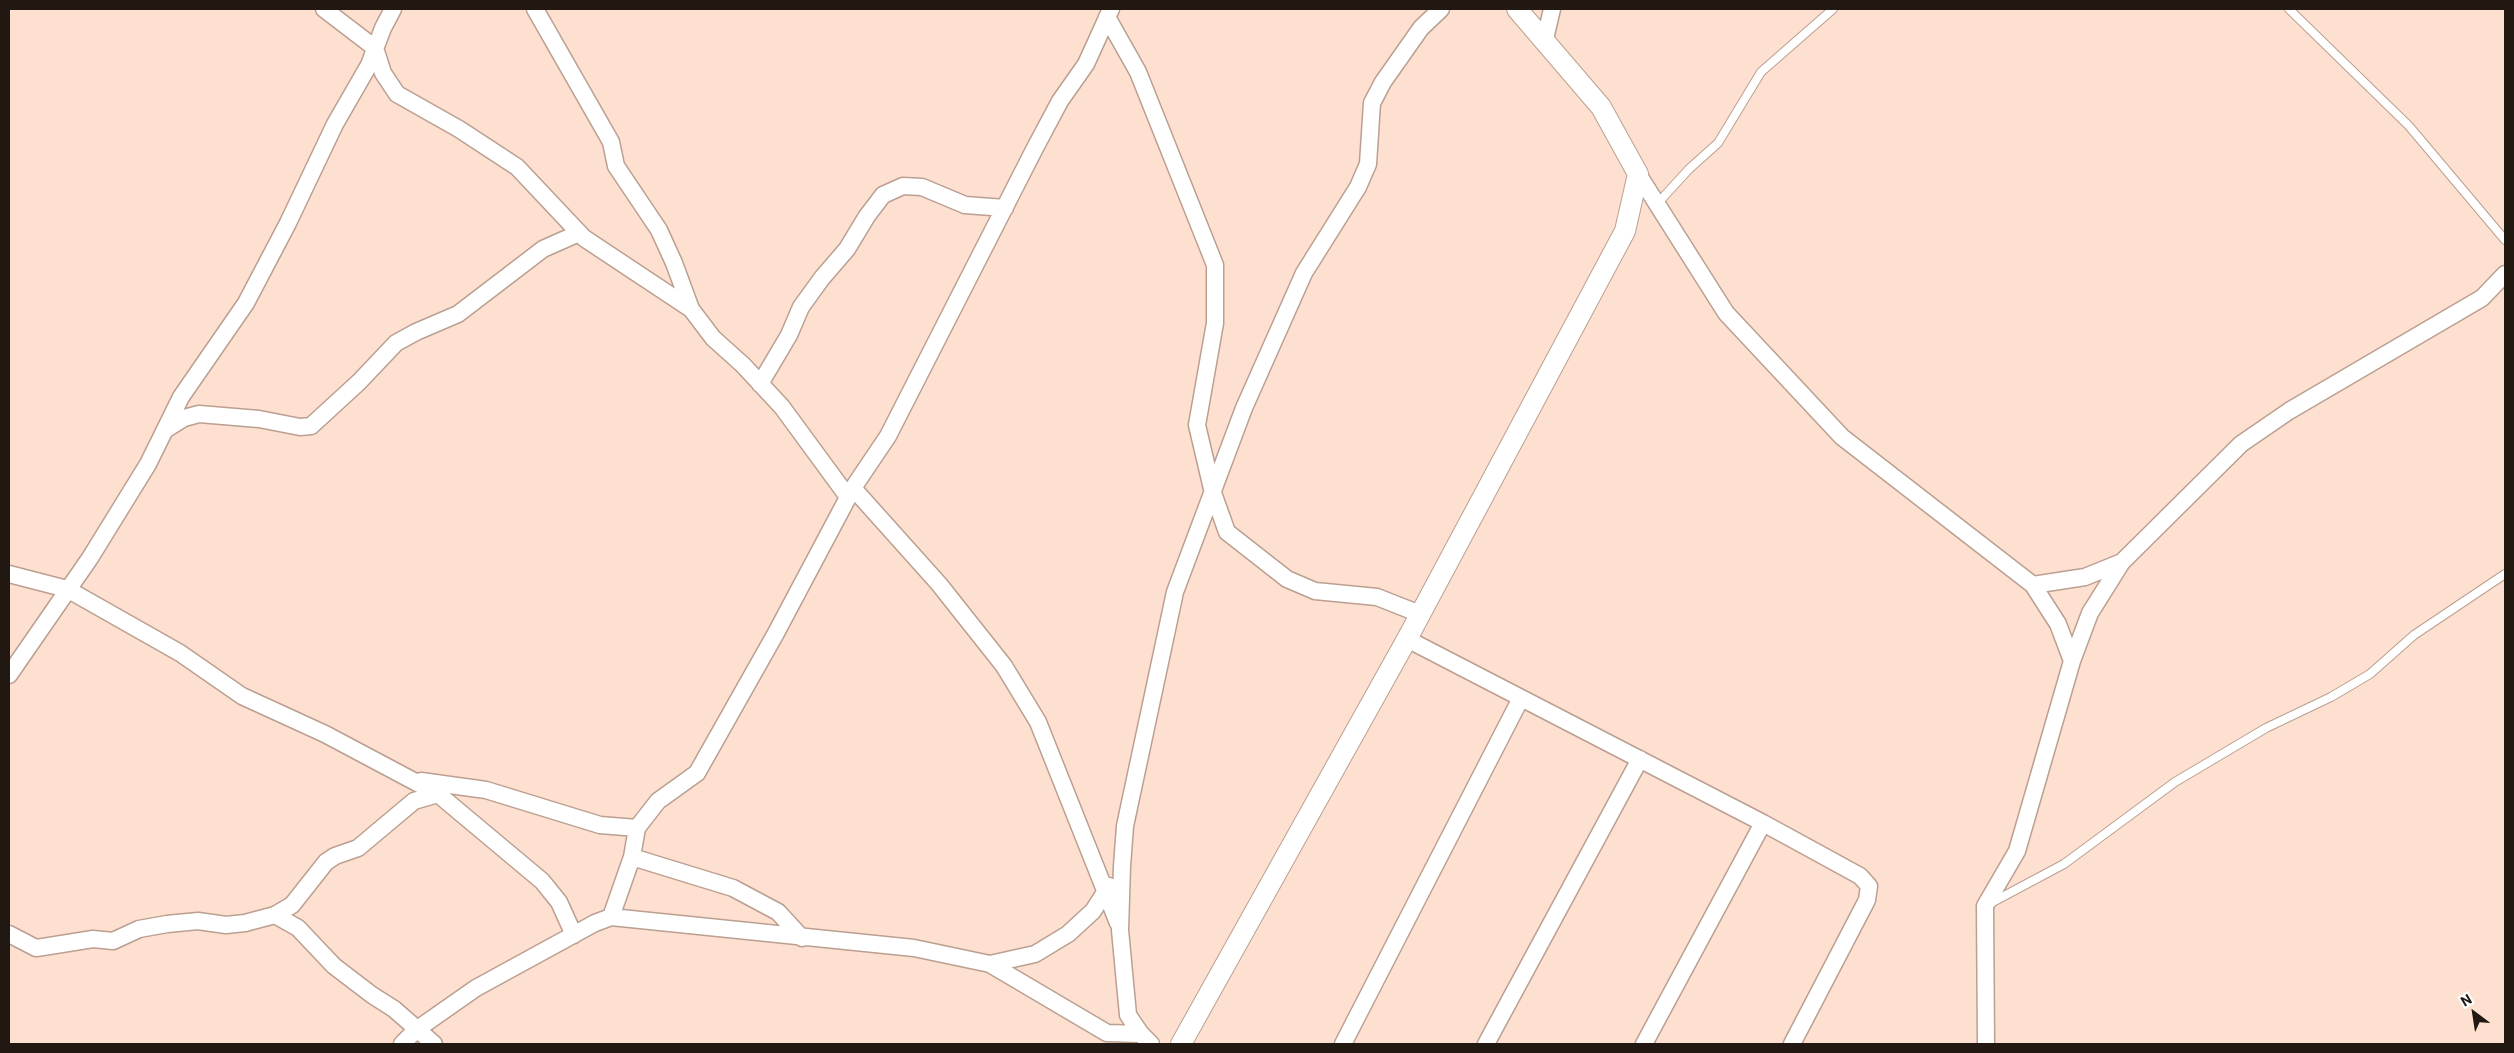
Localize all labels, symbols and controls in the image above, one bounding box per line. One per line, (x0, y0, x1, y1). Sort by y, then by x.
north arrow (2449, 988, 2499, 1038)
text: N (2458, 991, 2475, 1010)

